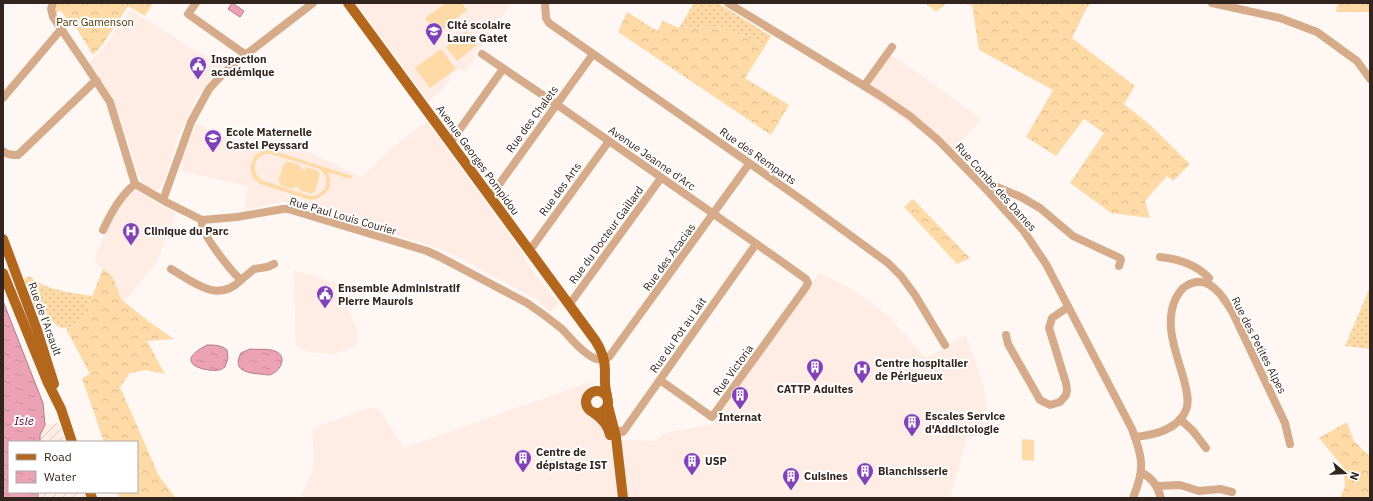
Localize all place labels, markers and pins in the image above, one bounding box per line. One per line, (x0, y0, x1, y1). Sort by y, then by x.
place label: Cité scolaire Laure Gatet (447, 18, 511, 45)
school or university icon: Cité scolaire Laure Gatet (424, 21, 444, 46)
place label: Inspection académique (211, 52, 274, 79)
public building icon: Inspection académique (188, 55, 208, 80)
place label: Ecole Maternelle Castel Peyssard (226, 125, 312, 152)
school or university icon: Ecole Maternelle Castel Peyssard (203, 128, 223, 153)
hospital icon: Clinique du Parc (121, 221, 141, 246)
place label: Clinique du Parc (144, 224, 229, 238)
place label: Ensemble Administratif Pierre Maurois (338, 281, 460, 308)
public building icon: Ensemble Administratif Pierre Maurois (315, 284, 335, 309)
place label: Centre hospitalier de Périgueux (875, 356, 969, 383)
building icon: CATTP Adultes (805, 357, 825, 382)
hospital icon: Centre hospitalier de Périgueux (852, 359, 872, 384)
place label: CATTP Adultes (777, 382, 854, 396)
building icon: Internat (730, 385, 750, 410)
place label: Escales Service d'Addictologie (925, 409, 1005, 436)
place label: Internat (718, 410, 762, 424)
building icon: Escales Service d'Addictologie (902, 412, 922, 437)
place label: Centre de dépistage IST (536, 445, 608, 472)
building icon: Centre de dépistage IST (513, 448, 533, 473)
building icon: USP (682, 451, 702, 476)
place label: USP (705, 454, 727, 468)
building icon: Blanchisserie (855, 461, 875, 486)
place label: Blanchisserie (878, 464, 948, 478)
building icon: Cuisines (781, 466, 801, 491)
place label: Cuisines (804, 469, 848, 483)

